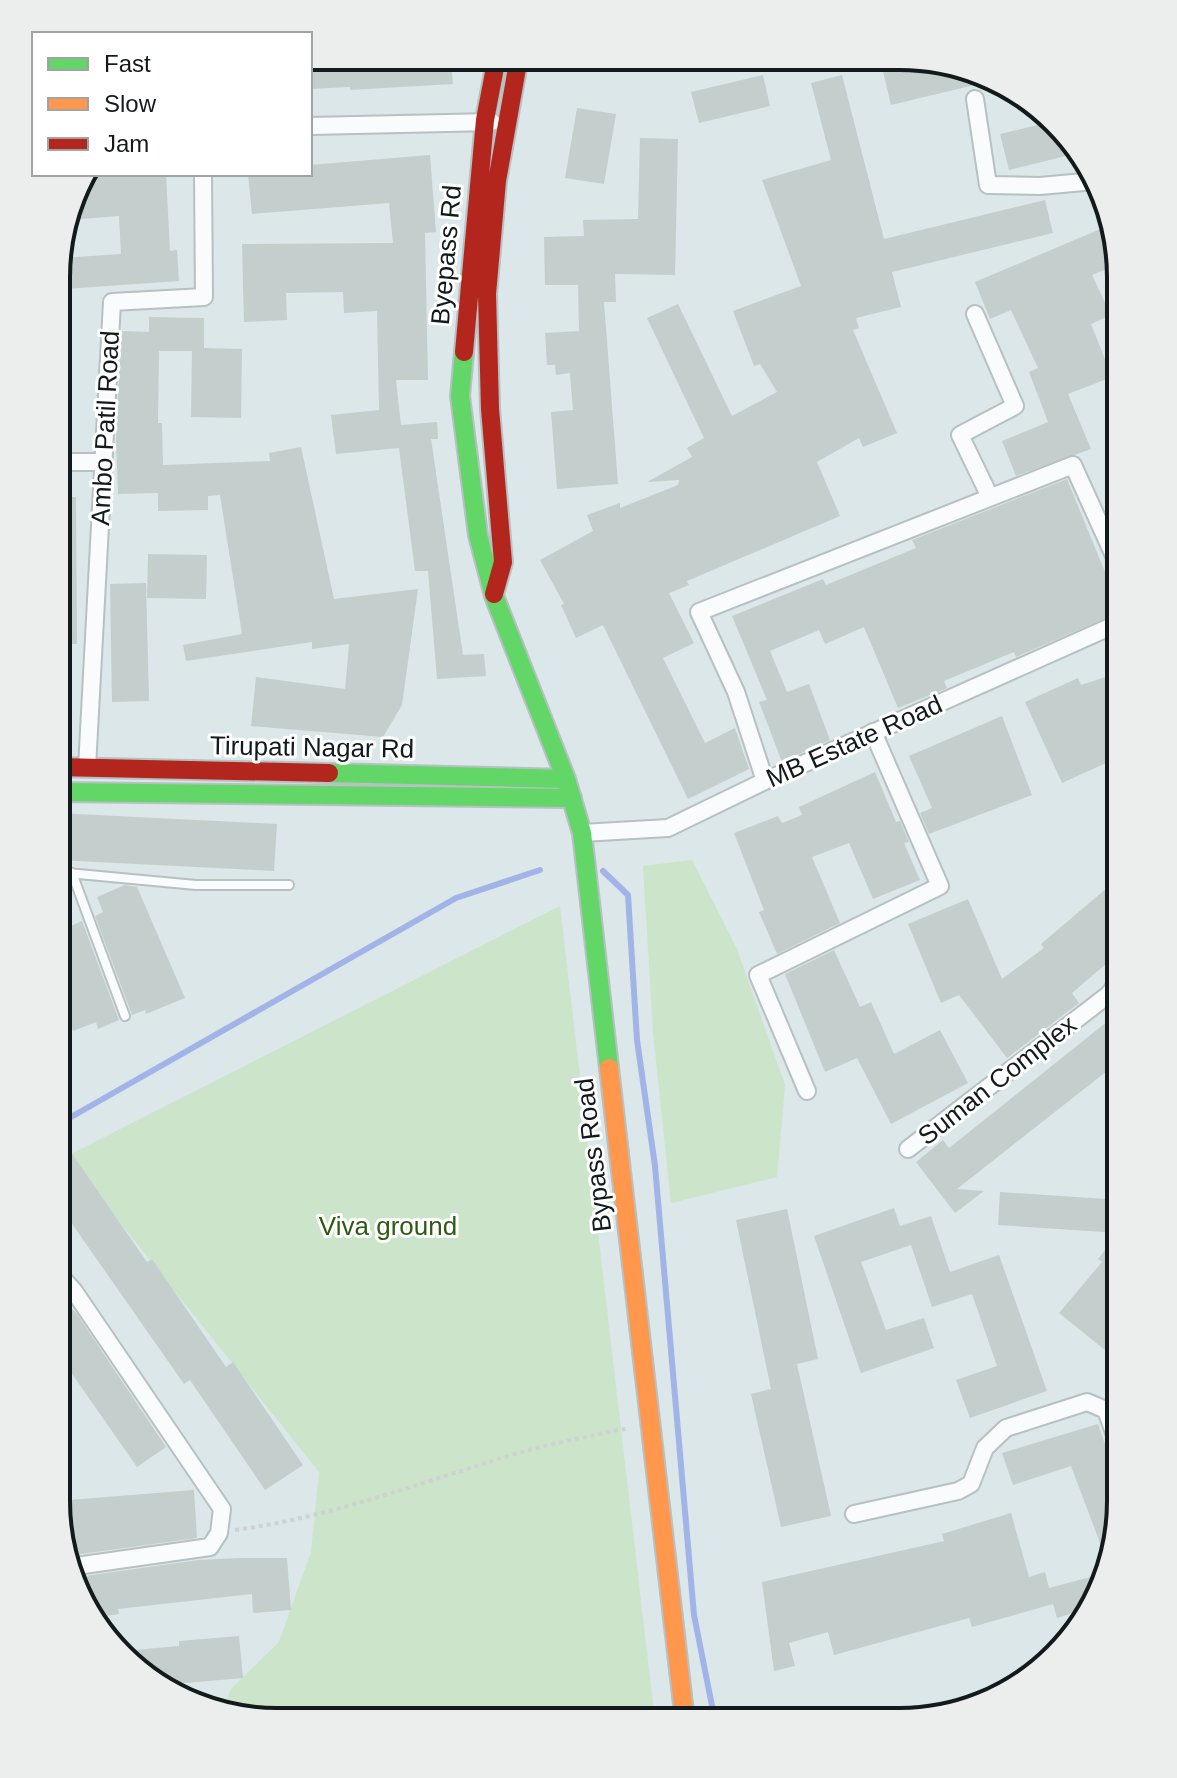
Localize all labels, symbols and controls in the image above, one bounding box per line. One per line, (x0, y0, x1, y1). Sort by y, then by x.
legend (32, 32, 312, 176)
text: Fast (104, 50, 151, 77)
text: Slow (104, 90, 157, 117)
text: Jam (104, 130, 149, 157)
street label: Byepass Rd (425, 184, 467, 326)
street label: Ambo Patil Road (85, 330, 125, 526)
street label: MB Estate Road (761, 689, 947, 793)
street label: Tirupati Nagar Rd (210, 730, 414, 764)
street label: Suman Complex (912, 1009, 1082, 1151)
street label: Bypass Road (569, 1076, 617, 1234)
park label: Viva ground (319, 1211, 457, 1241)

